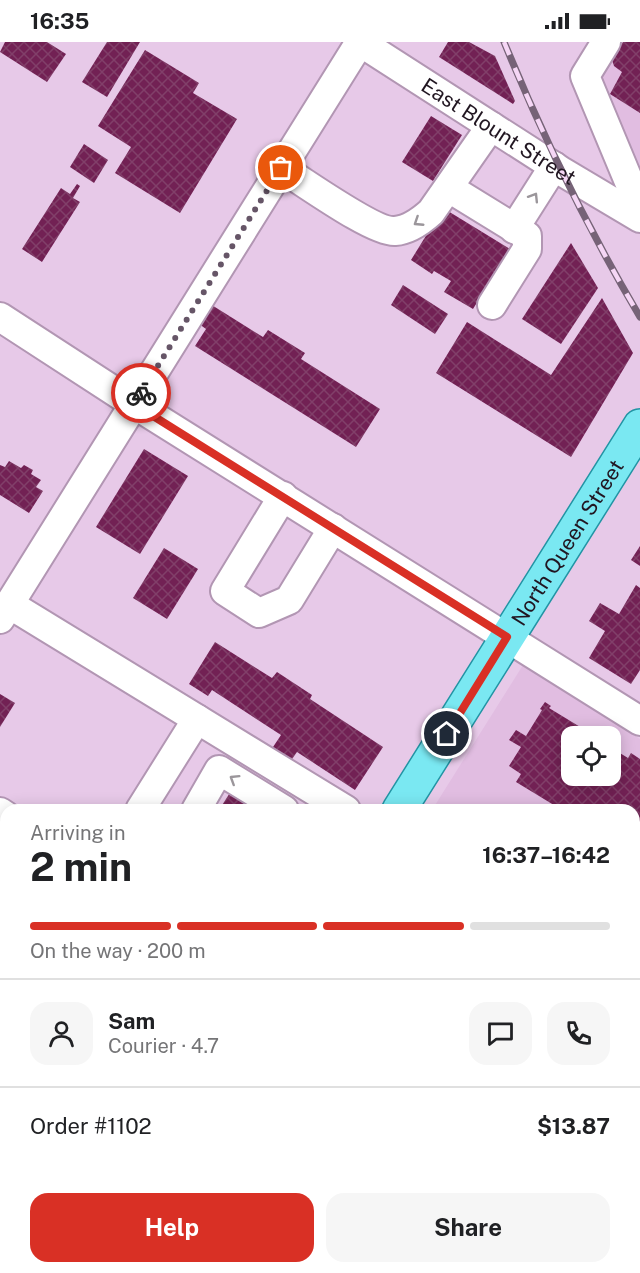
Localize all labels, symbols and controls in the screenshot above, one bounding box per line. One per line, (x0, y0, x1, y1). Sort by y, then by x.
text: 16:35 (30, 8, 89, 34)
street label: East Blount Street (417, 72, 581, 190)
pin (255, 142, 306, 193)
icon: bag (264, 151, 297, 184)
one-way arrow (527, 193, 538, 204)
one-way arrow (413, 214, 424, 225)
courier (111, 363, 171, 423)
icon: bike (125, 377, 158, 410)
street label: North Queen Street (506, 455, 628, 630)
pin (421, 708, 472, 759)
icon: home (430, 717, 463, 750)
map controls (561, 726, 621, 786)
button: locate (561, 726, 621, 786)
one-way arrow (230, 775, 240, 787)
text: Arriving in (30, 821, 125, 845)
text: 16:37–16:42 (482, 842, 610, 868)
text: 2 min (30, 844, 132, 890)
text: On the way · 200 m (30, 939, 206, 963)
button: person (30, 1002, 93, 1065)
button: chat (469, 1002, 532, 1065)
button: phone (547, 1002, 610, 1065)
text: Sam (108, 1008, 155, 1034)
text: Courier · 4.7 (108, 1034, 219, 1058)
text: Order #1102 (30, 1113, 152, 1139)
text: $13.87 (537, 1113, 610, 1139)
button: Help (30, 1193, 314, 1262)
button: Share (326, 1193, 610, 1262)

